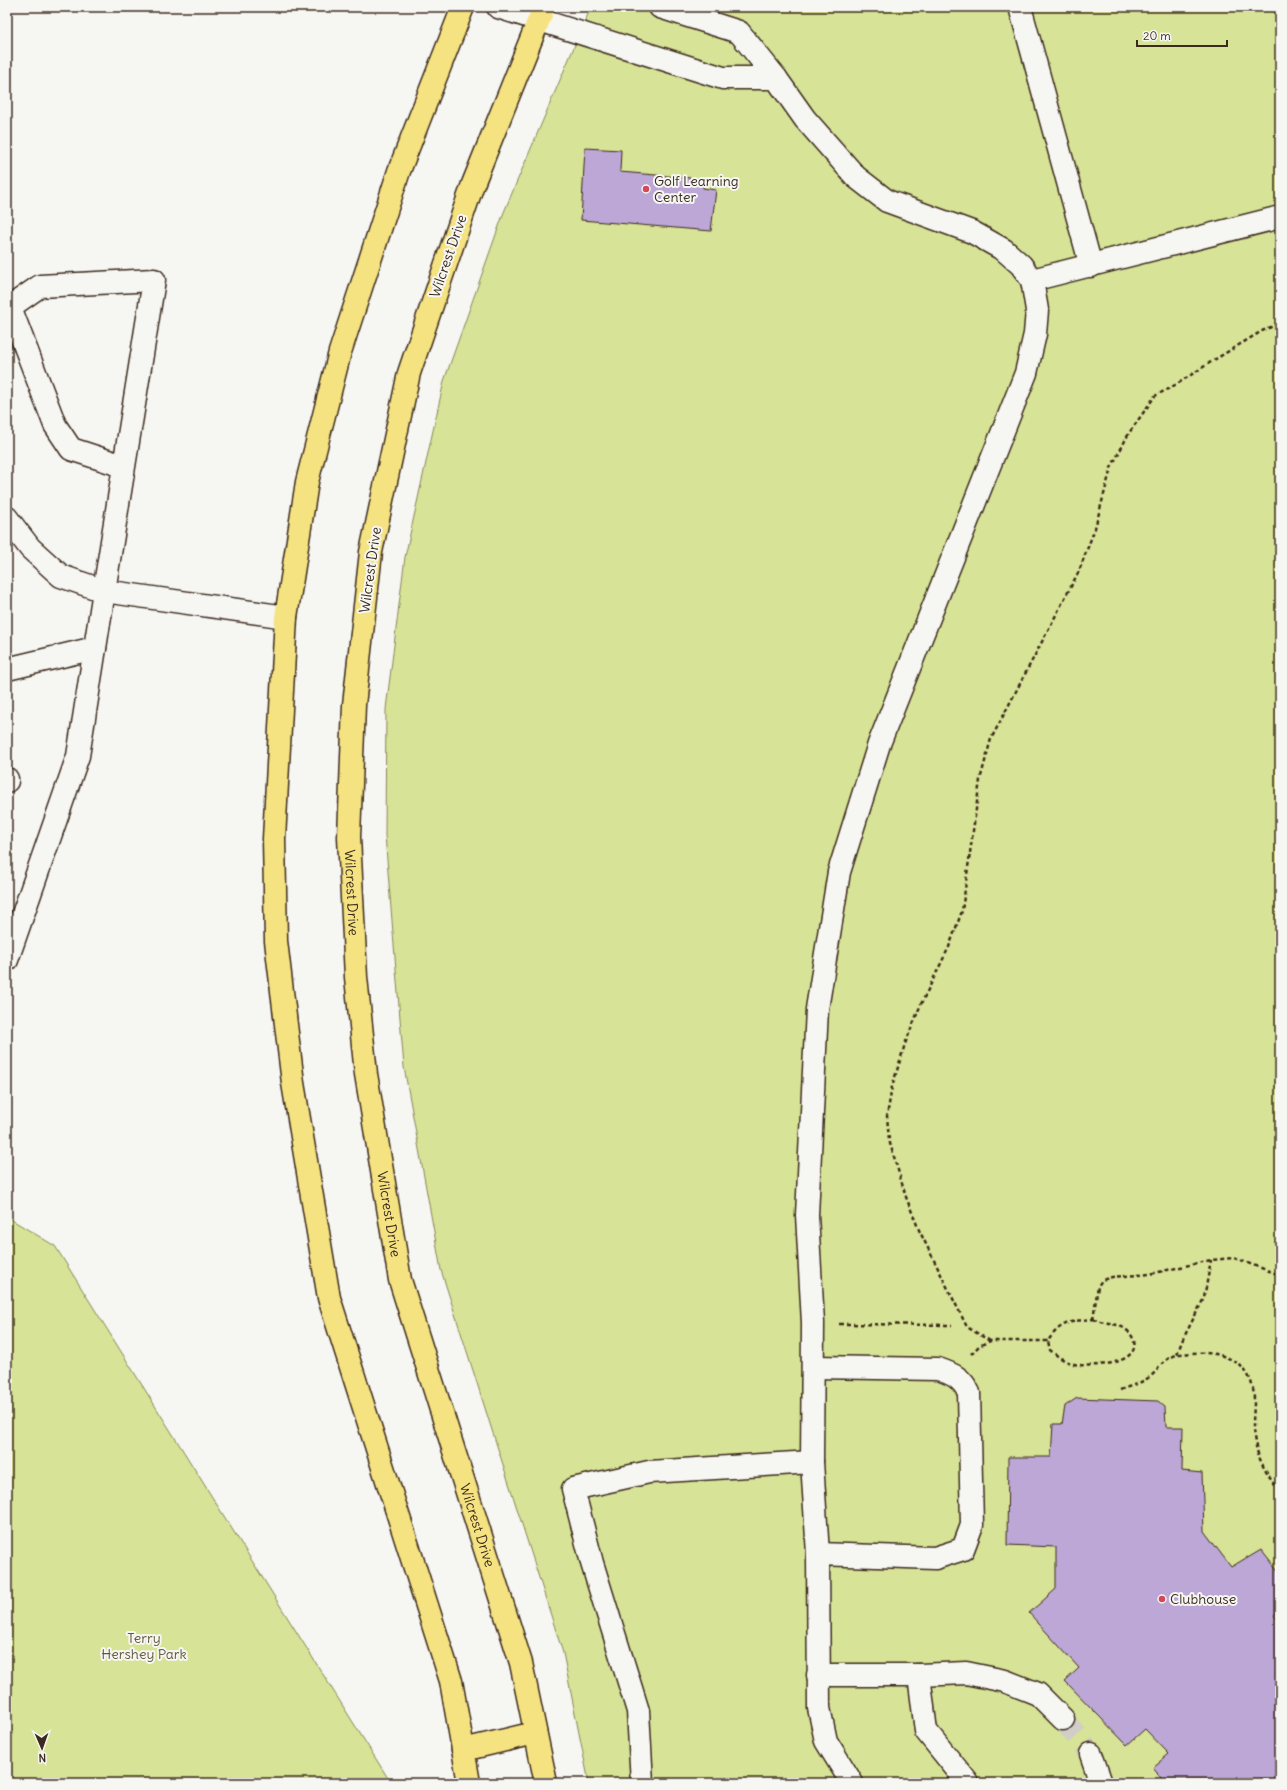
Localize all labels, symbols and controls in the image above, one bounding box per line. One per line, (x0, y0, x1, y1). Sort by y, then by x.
scale bar (1137, 22, 1227, 48)
text: 20 m (1143, 28, 1171, 43)
place label: Golf Learning Center (654, 172, 739, 206)
marker: Golf Learning Center (641, 184, 651, 194)
street label: Wilcrest Drive (425, 212, 471, 300)
street label: Wilcrest Drive (355, 526, 385, 614)
street label: Wilcrest Drive (341, 849, 363, 936)
street label: Wilcrest Drive (373, 1170, 405, 1258)
street label: Wilcrest Drive (456, 1481, 499, 1569)
place label: Clubhouse (1170, 1590, 1236, 1608)
marker: Clubhouse (1157, 1594, 1167, 1604)
park label: Terry Hershey Park (101, 1629, 187, 1663)
north arrow (22, 1728, 62, 1768)
text: N (38, 1751, 46, 1765)

